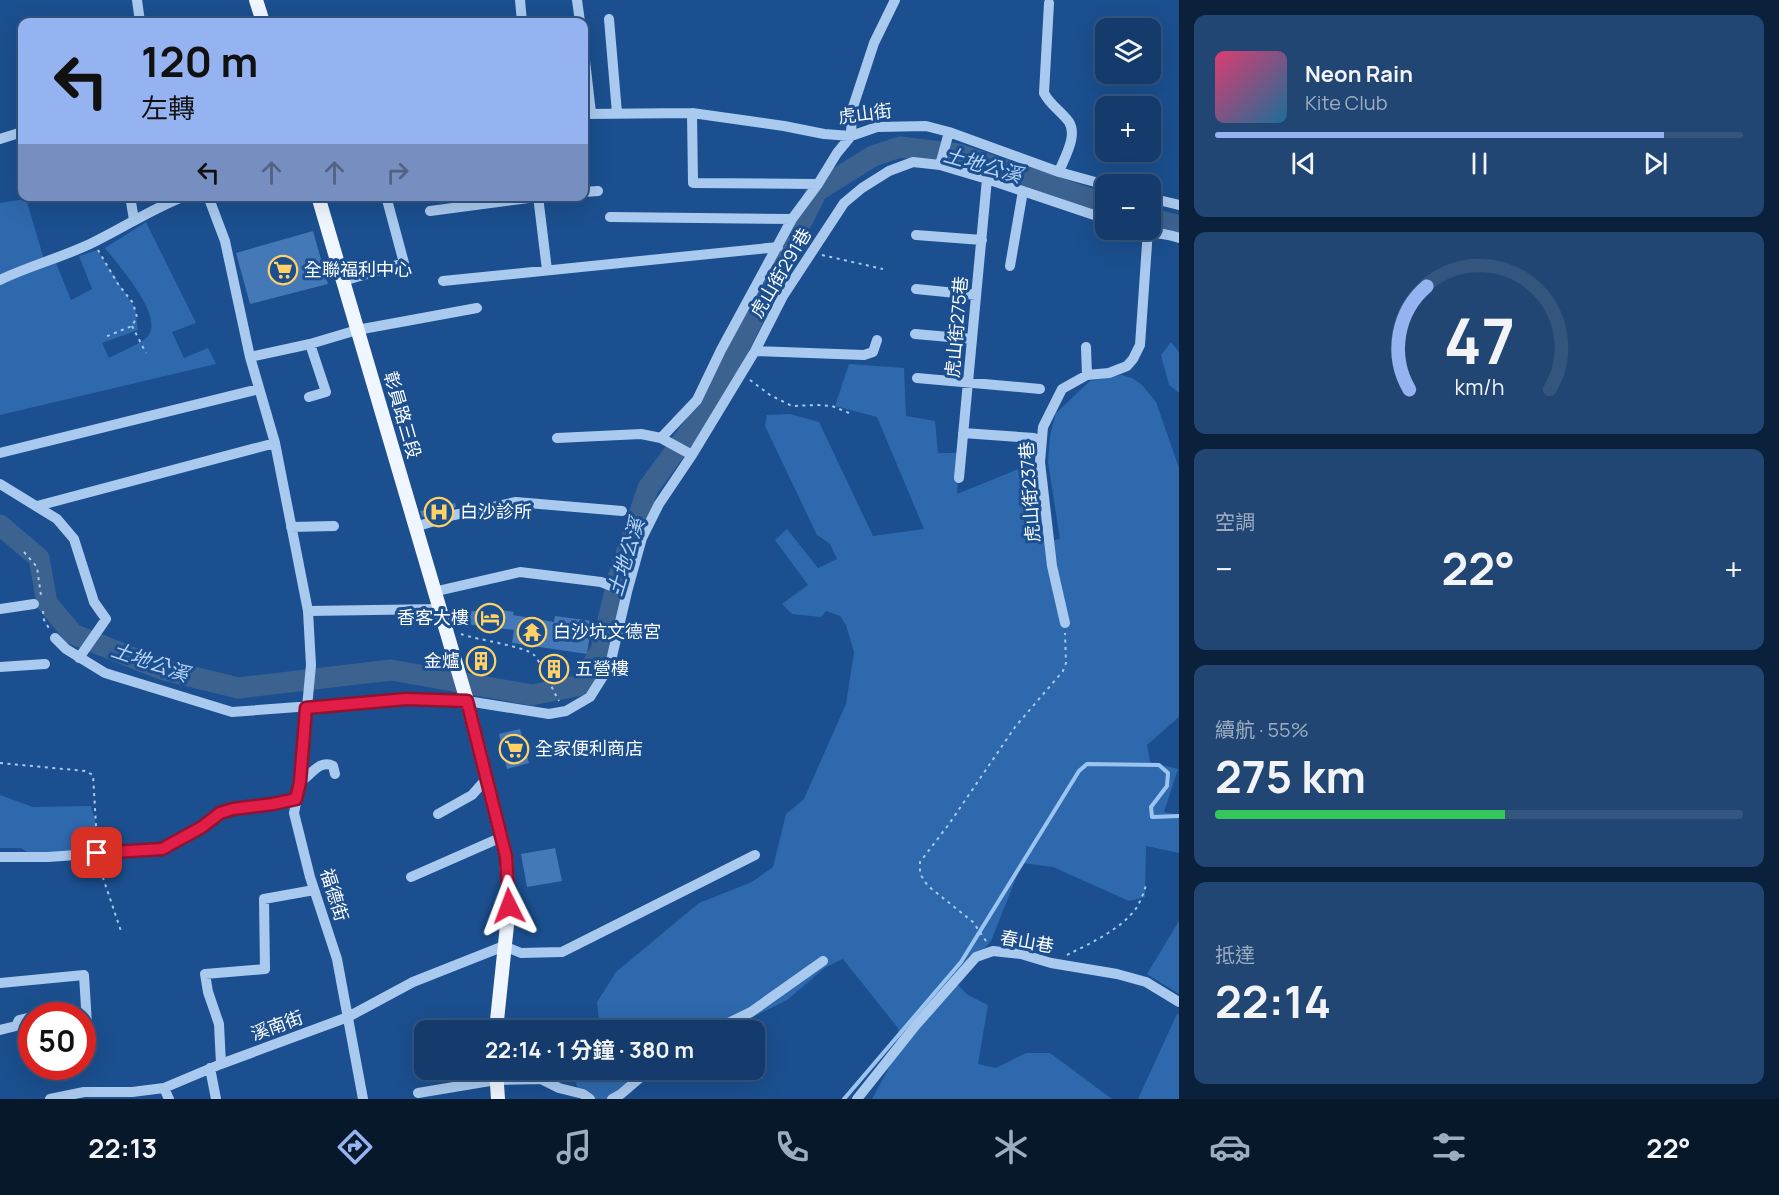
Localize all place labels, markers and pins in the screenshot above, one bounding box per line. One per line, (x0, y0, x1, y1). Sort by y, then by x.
supermarket icon: 全聯福利中心 (267, 254, 299, 286)
place label: 全聯福利中心 (304, 257, 412, 281)
hospital icon: 白沙診所 (423, 496, 455, 528)
place label: 白沙診所 (460, 499, 532, 523)
hotel icon: 香客大樓 (474, 602, 506, 634)
place label: 香客大樓 (397, 605, 469, 629)
temple icon: 白沙坑文德宮 (516, 616, 548, 648)
place label: 白沙坑文德宮 (553, 619, 661, 643)
building icon: 金爐 (465, 645, 497, 677)
place label: 金爐 (424, 648, 460, 672)
building icon: 五營樓 (538, 653, 570, 685)
place label: 五營樓 (575, 656, 629, 680)
supermarket icon: 全家便利商店 (498, 733, 530, 765)
place label: 全家便利商店 (535, 736, 643, 760)
pin (71, 827, 122, 878)

